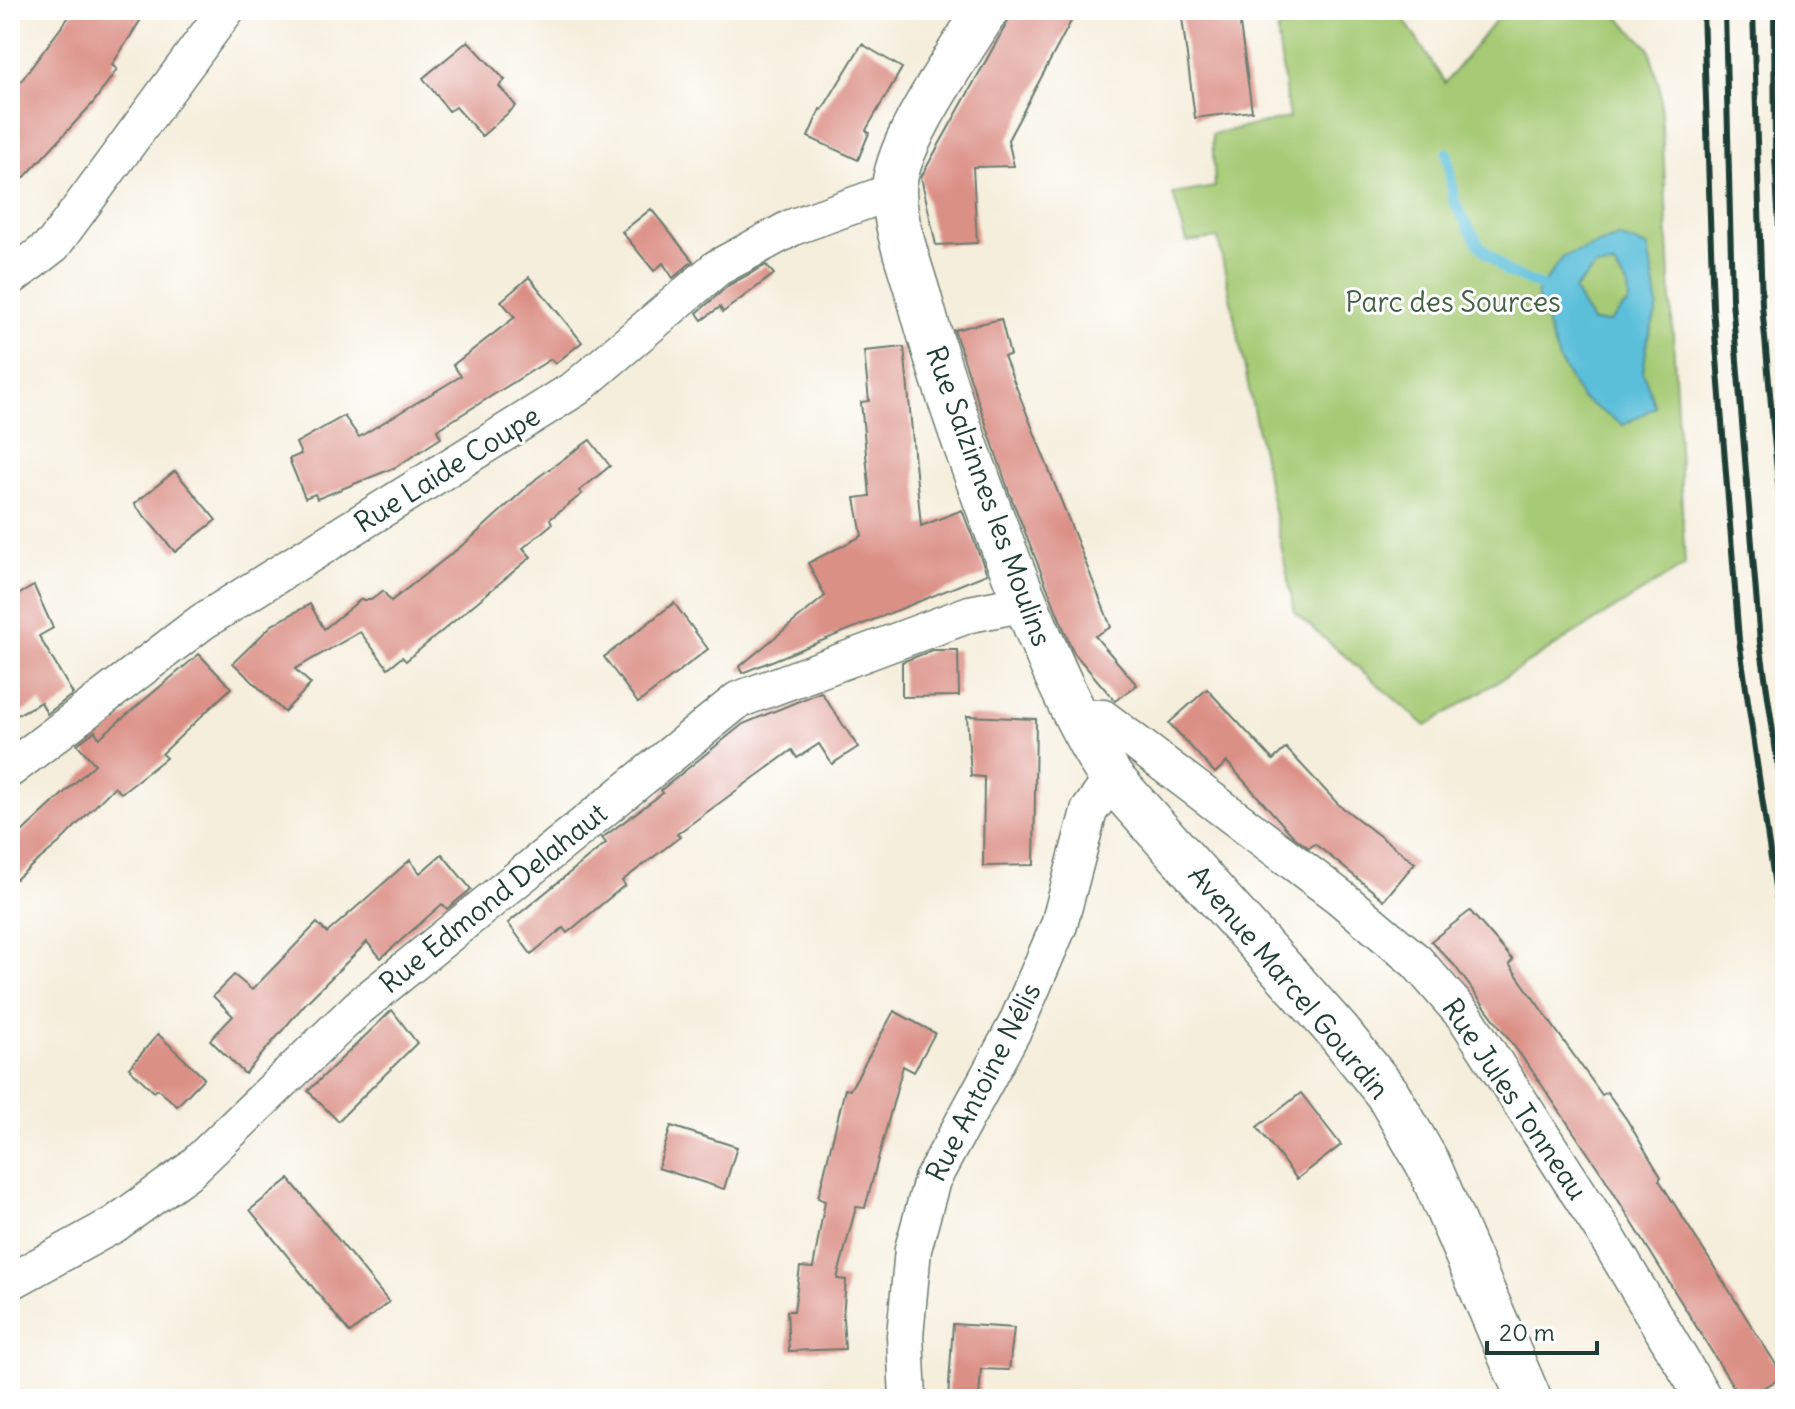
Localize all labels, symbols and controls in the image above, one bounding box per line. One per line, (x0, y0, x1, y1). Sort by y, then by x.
park label: Parc des Sources (1345, 284, 1561, 320)
street label: Rue Salzinnes les Moulins (918, 341, 1060, 651)
street label: Rue Laide Coupe (347, 397, 547, 541)
street label: Rue Edmond Delahaut (372, 795, 614, 1001)
street label: Avenue Marcel Gourdin (1181, 858, 1397, 1106)
street label: Rue Antoine Nélis (917, 976, 1049, 1188)
street label: Rue Jules Tonneau (1434, 991, 1596, 1207)
scale bar (1487, 1305, 1597, 1355)
text: 20 m (1499, 1317, 1555, 1347)

